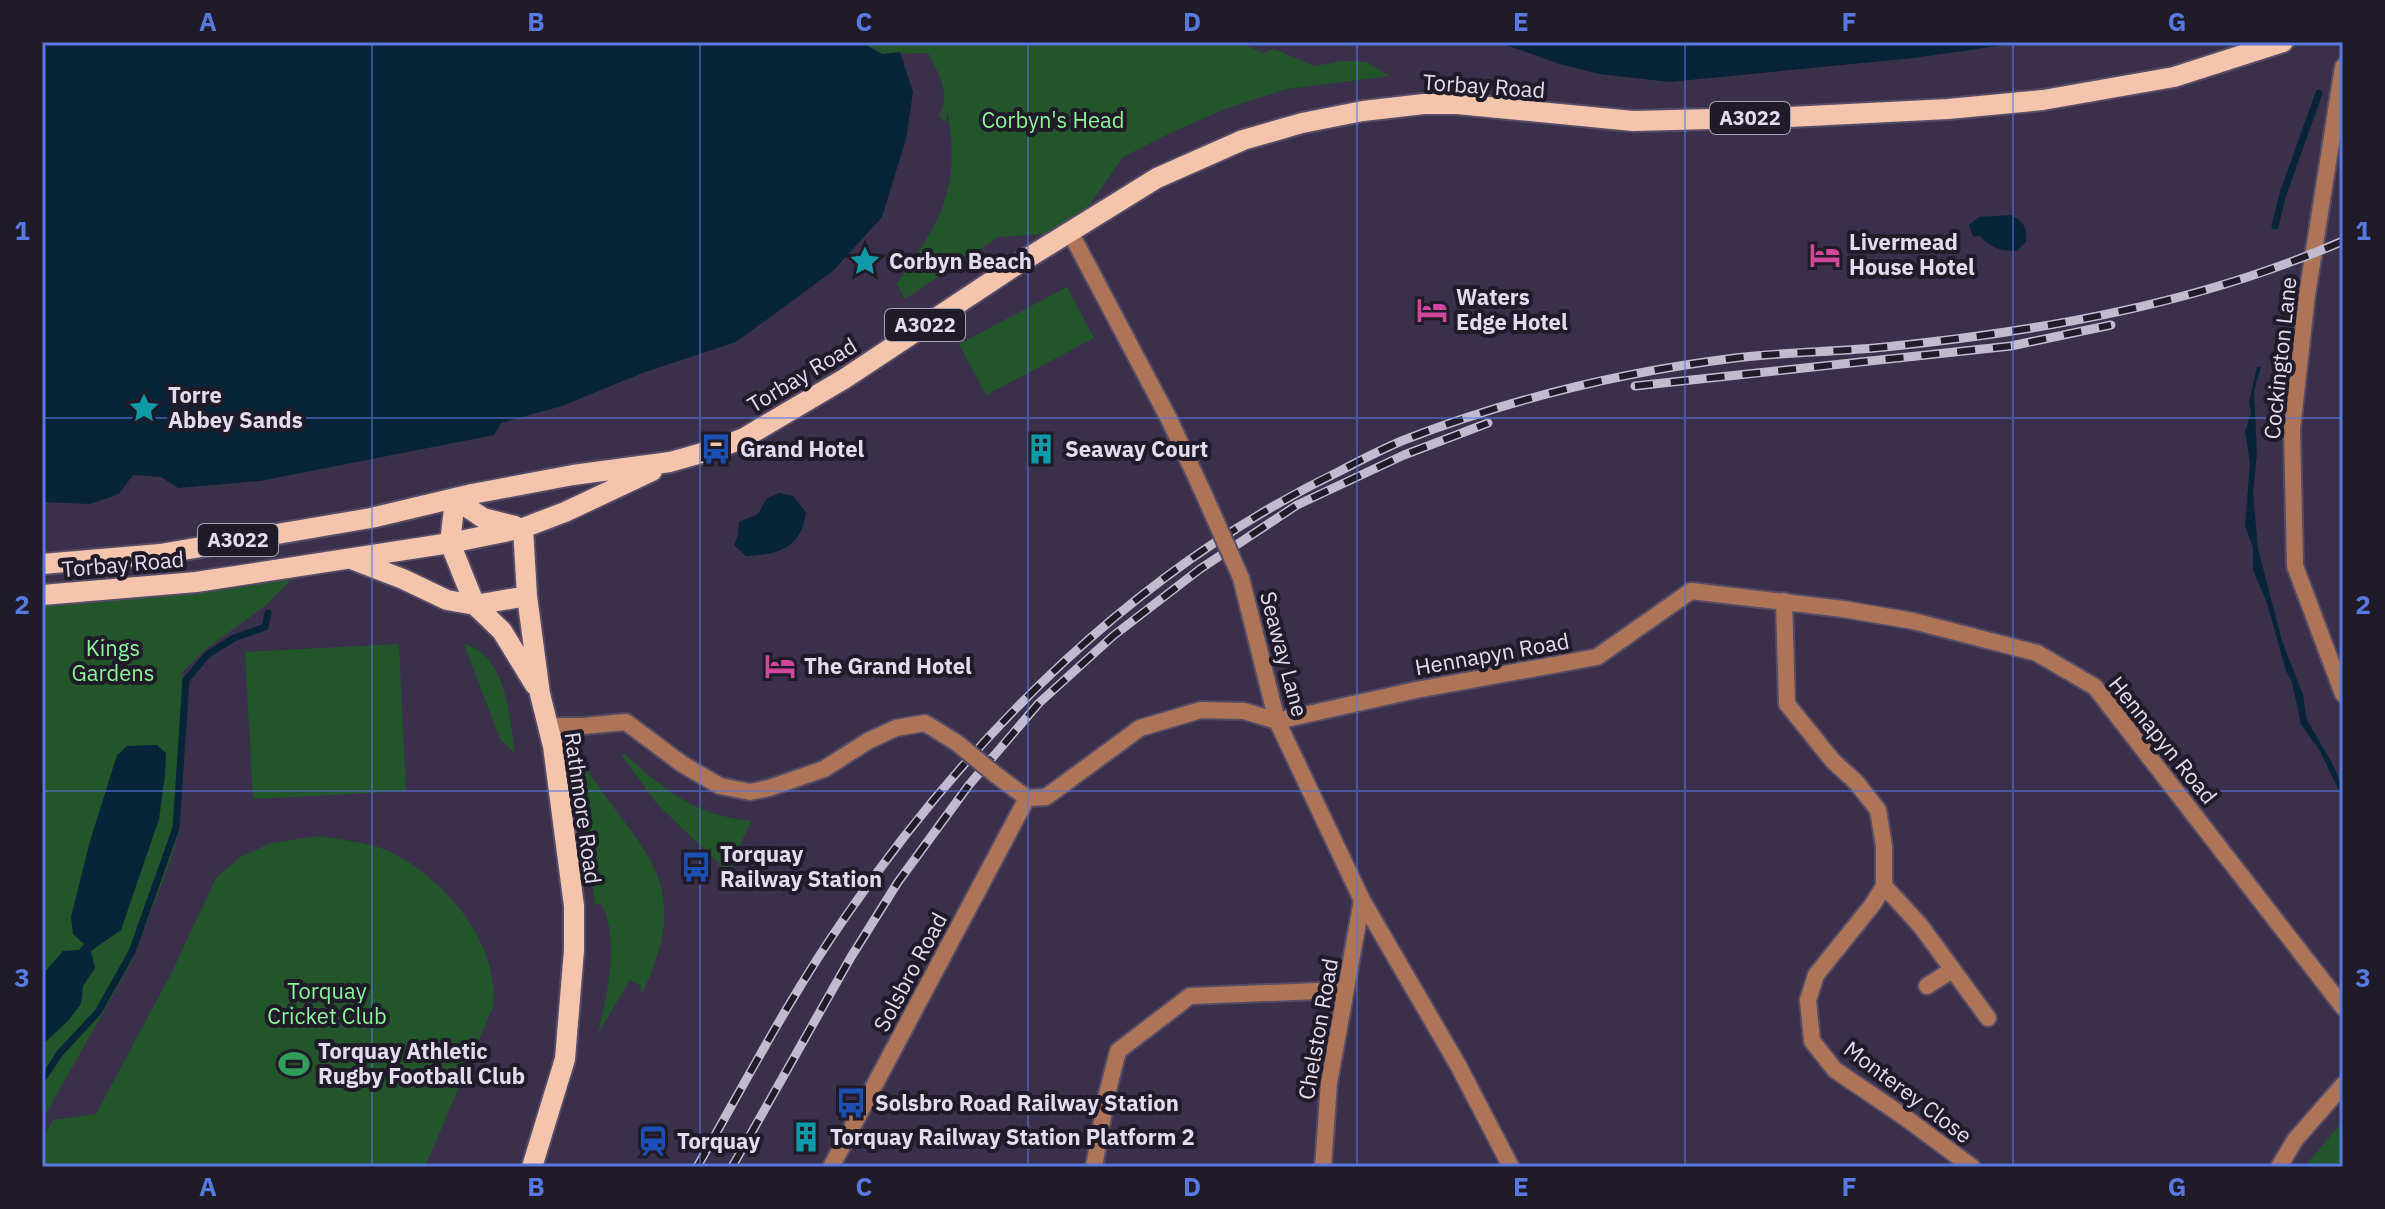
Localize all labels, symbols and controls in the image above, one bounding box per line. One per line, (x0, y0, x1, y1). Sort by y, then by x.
text: A (199, 4, 217, 38)
text: B (527, 4, 545, 38)
text: C (856, 4, 873, 38)
text: D (1183, 4, 1201, 38)
text: E (1513, 4, 1529, 38)
text: F (1841, 4, 1857, 38)
text: G (2168, 4, 2186, 38)
street label: Torbay Road (1422, 67, 1546, 104)
road number: A3022 (1710, 102, 1790, 134)
park label: Corbyn's Head (981, 105, 1125, 134)
text: 1 (14, 213, 30, 247)
text: 1 (2355, 213, 2371, 247)
place label: Livermead House Hotel (1849, 227, 1975, 281)
hotel icon: Livermead House Hotel (1808, 238, 1842, 272)
place icon: Corbyn Beach (848, 244, 882, 278)
place label: Corbyn Beach (889, 246, 1032, 275)
street label: Cockington Lane (2257, 275, 2302, 441)
place label: Waters Edge Hotel (1456, 282, 1568, 336)
hotel icon: Waters Edge Hotel (1415, 293, 1449, 327)
road number: A3022 (885, 309, 965, 341)
street label: Torbay Road (742, 331, 862, 419)
place label: Torre Abbey Sands (168, 380, 303, 434)
place icon: Torre Abbey Sands (127, 391, 161, 425)
bus stop icon: Grand Hotel (699, 432, 733, 466)
building icon: Seaway Court (1024, 432, 1058, 466)
place label: Grand Hotel (740, 434, 865, 463)
place label: Seaway Court (1065, 434, 1208, 463)
road number: A3022 (198, 524, 278, 556)
street label: Torbay Road (61, 544, 185, 583)
text: 2 (14, 587, 30, 621)
text: 2 (2355, 587, 2371, 621)
street label: Seaway Lane (1254, 588, 1315, 720)
street label: Hennapyn Road (1412, 626, 1571, 681)
park label: Kings Gardens (71, 633, 155, 687)
hotel icon: The Grand Hotel (763, 649, 797, 683)
place label: The Grand Hotel (804, 651, 972, 680)
street label: Hennapyn Road (2103, 670, 2224, 810)
street label: Rathmore Road (558, 730, 609, 886)
place label: Torquay Railway Station (720, 839, 882, 893)
bus stop icon: Torquay Railway Station (679, 850, 713, 884)
street label: Solsbro Road (866, 907, 953, 1036)
street label: Chelston Road (1291, 956, 1344, 1102)
text: 3 (14, 960, 30, 994)
text: 3 (2355, 960, 2371, 994)
park label: Torquay Cricket Club (267, 976, 387, 1030)
street label: Monterey Close (1838, 1034, 1978, 1149)
place label: Torquay Athletic Rugby Football Club (318, 1036, 525, 1090)
sports icon: Torquay Athletic Rugby Football Club (277, 1047, 311, 1081)
bus stop icon: Solsbro Road Railway Station (834, 1086, 868, 1120)
place label: Solsbro Road Railway Station (875, 1088, 1179, 1117)
building icon: Torquay Railway Station Platform 2 (789, 1120, 823, 1154)
place label: Torquay Railway Station Platform 2 (830, 1122, 1195, 1151)
station icon: Torquay (636, 1124, 670, 1158)
place label: Torquay (677, 1126, 760, 1155)
text: A (199, 1169, 217, 1203)
text: B (527, 1169, 545, 1203)
text: C (856, 1169, 873, 1203)
text: D (1183, 1169, 1201, 1203)
text: E (1513, 1169, 1529, 1203)
text: F (1841, 1169, 1857, 1203)
text: G (2168, 1169, 2186, 1203)

